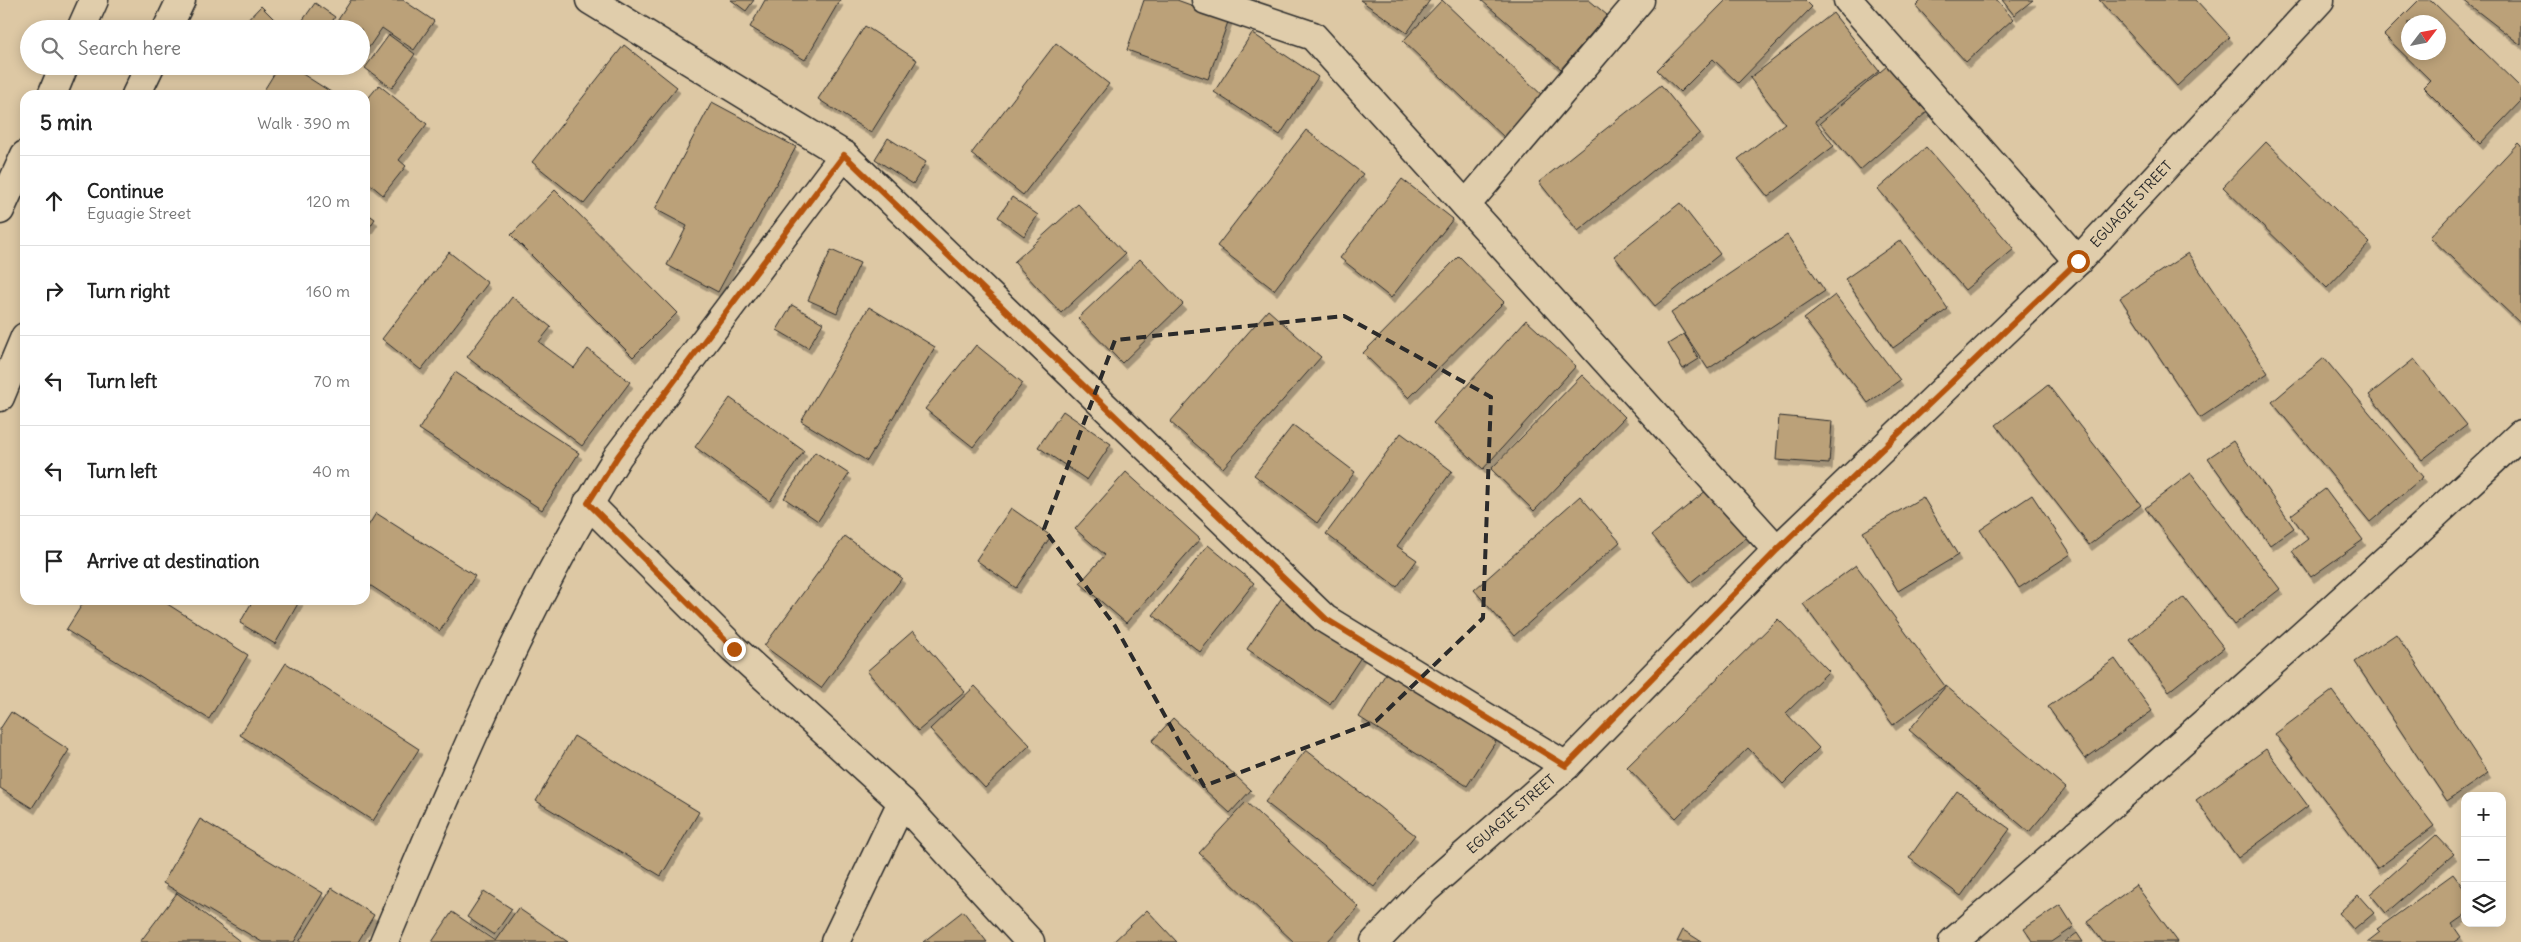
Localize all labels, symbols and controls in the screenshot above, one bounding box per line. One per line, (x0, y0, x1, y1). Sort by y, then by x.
north arrow (2401, 15, 2446, 60)
search box (20, 20, 370, 75)
icon: search (38, 34, 66, 62)
text: Search here (78, 36, 181, 60)
text: 5 min (40, 109, 92, 136)
text: Walk · 390 m (257, 113, 350, 133)
street label: EGUAGIE STREET (2086, 157, 2176, 251)
text: Continue (87, 179, 164, 203)
icon: ahead (40, 187, 68, 215)
text: 120 m (307, 191, 350, 211)
text: Eguagie Street (87, 203, 191, 223)
route start (2067, 250, 2090, 273)
icon: right (40, 277, 68, 305)
text: Turn right (87, 279, 170, 303)
text: 160 m (306, 281, 350, 301)
icon: left (40, 367, 68, 395)
text: Turn left (87, 369, 157, 393)
text: 70 m (314, 371, 350, 391)
icon: left (40, 457, 68, 485)
text: Turn left (87, 459, 157, 483)
text: 40 m (312, 461, 350, 481)
icon: arrive (40, 547, 68, 575)
text: Arrive at destination (87, 549, 260, 573)
route end (723, 638, 746, 661)
street label: EGUAGIE STREET (1463, 770, 1559, 858)
map controls (2461, 792, 2506, 927)
button: + (2461, 792, 2506, 837)
button: − (2461, 837, 2506, 882)
button: layers (2461, 882, 2506, 927)

